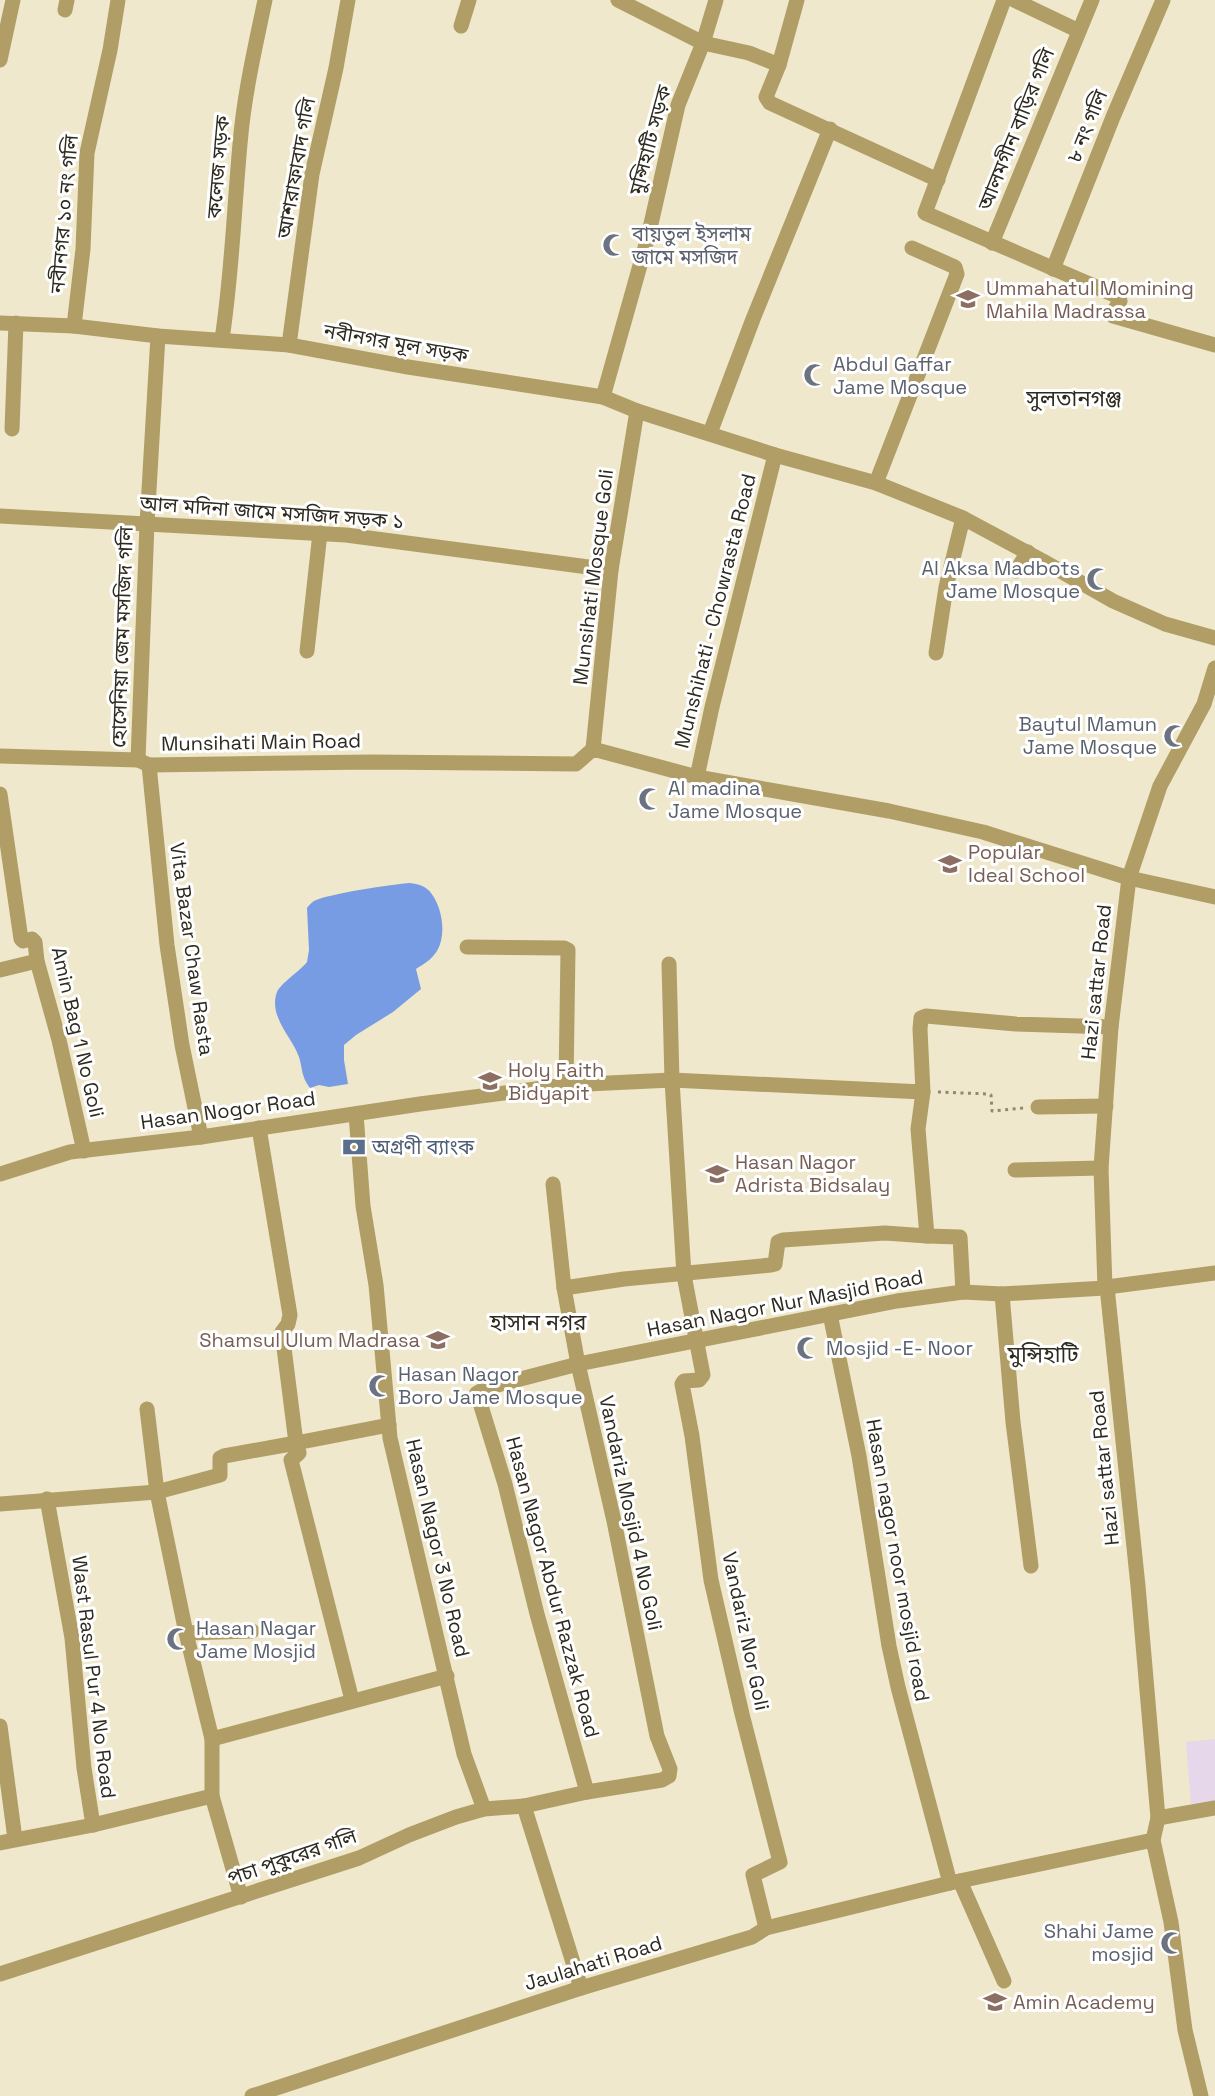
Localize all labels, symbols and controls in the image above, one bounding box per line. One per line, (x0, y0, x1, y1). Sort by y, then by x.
street label: আলমগীন বাড়ির গলি (971, 44, 1060, 215)
street label: মুন্সিহাটি সড়ক (623, 81, 677, 199)
street label: ৮ নং গলি (1061, 86, 1113, 166)
street label: আশরাফাবাদ গলি (271, 95, 321, 241)
street label: কলেজ সড়ক (200, 114, 236, 221)
street label: নবীনগর ১০ নং গলি (44, 133, 84, 295)
place label: বায়তুল ইসলাম জামে মসজিদ (631, 221, 752, 270)
mosque icon: বায়তুল ইসলাম জামে মসজিদ (601, 232, 627, 258)
place label: Ummahatul Momining Mahila Madrassa (986, 275, 1194, 324)
school or university icon: Ummahatul Momining Mahila Madrassa (955, 286, 981, 312)
street label: নবীনগর মূল সড়ক (321, 317, 471, 369)
place label: Abdul Gaffar Jame Mosque (833, 351, 967, 400)
mosque icon: Abdul Gaffar Jame Mosque (802, 362, 828, 388)
district label: সুলতানগঞ্জ (1025, 384, 1122, 412)
street label: Munsihati Mosque Goli (567, 468, 619, 686)
street label: Munshihati - Chowrasta Road (668, 471, 762, 751)
street label: আল মদিনা জামে মসজিদ সড়ক ১ (138, 490, 405, 534)
street label: হোসেনিয়া জেম মসজিদ গলি (105, 526, 139, 748)
place label: Al Aksa Madbots Jame Mosque (921, 555, 1080, 604)
mosque icon: Al Aksa Madbots Jame Mosque (1085, 566, 1111, 592)
place label: Baytul Mamun Jame Mosque (1018, 711, 1157, 760)
mosque icon: Baytul Mamun Jame Mosque (1162, 723, 1188, 749)
street label: Munsihati Main Road (161, 727, 361, 757)
place label: Al madina Jame Mosque (668, 775, 802, 824)
mosque icon: Al madina Jame Mosque (637, 786, 663, 812)
place label: Popular Ideal School (968, 839, 1085, 888)
street label: Vita Bazar Chaw Rasta (164, 841, 220, 1057)
school or university icon: Popular Ideal School (937, 851, 963, 877)
street label: Hazi sattar Road (1075, 903, 1117, 1061)
street label: Amin Bag 1 No Goli (46, 944, 110, 1120)
place label: Holy Faith Bidyapit (508, 1057, 604, 1106)
school or university icon: Holy Faith Bidyapit (477, 1068, 503, 1094)
street label: Hasan Nogor Road (139, 1085, 317, 1135)
bank icon: অগ্রণী ব্যাংক (341, 1134, 367, 1160)
place label: অগ্রণী ব্যাংক (371, 1134, 475, 1160)
place label: Hasan Nagor Adrista Bidsalay (735, 1149, 890, 1198)
school or university icon: Hasan Nagor Adrista Bidsalay (704, 1161, 730, 1187)
street label: Hasan Nagor Nur Masjid Road (645, 1263, 925, 1343)
district label: হাসান নগর (489, 1308, 587, 1336)
place label: Shamsul Ulum Madrasa (199, 1327, 420, 1353)
school or university icon: Shamsul Ulum Madrasa (425, 1327, 451, 1353)
mosque icon: Mosjid -E- Noor (795, 1335, 821, 1361)
place label: Mosjid -E- Noor (826, 1335, 973, 1361)
district label: মুন্সিহাটি (1006, 1340, 1079, 1368)
place label: Hasan Nagor Boro Jame Mosque (398, 1361, 582, 1410)
mosque icon: Hasan Nagor Boro Jame Mosque (367, 1373, 393, 1399)
street label: Hazi sattar Road (1083, 1389, 1125, 1547)
street label: Vandariz Mosjid 4 No Goli (593, 1393, 669, 1633)
street label: Hasan nagor noor mosjid road (860, 1417, 936, 1703)
street label: Hasan Nagor Abdur Razzak Road (500, 1434, 606, 1740)
street label: Hasan Nagor 3 No Road (400, 1436, 476, 1660)
street label: Vandariz Nor Goli (716, 1549, 776, 1713)
street label: Wast Rasul Pur 4 No Road (66, 1554, 122, 1800)
place label: Hasan Nagar Jame Mosjid (196, 1615, 316, 1664)
mosque icon: Hasan Nagar Jame Mosjid (165, 1626, 191, 1652)
street label: পচা পুকুরের গলি (224, 1823, 360, 1891)
place label: Shahi Jame mosjid (1044, 1918, 1154, 1967)
street label: Jaulahati Road (521, 1930, 665, 1996)
mosque icon: Shahi Jame mosjid (1159, 1930, 1185, 1956)
school or university icon: Amin Academy (982, 1989, 1008, 2015)
place label: Amin Academy (1013, 1989, 1155, 2015)

